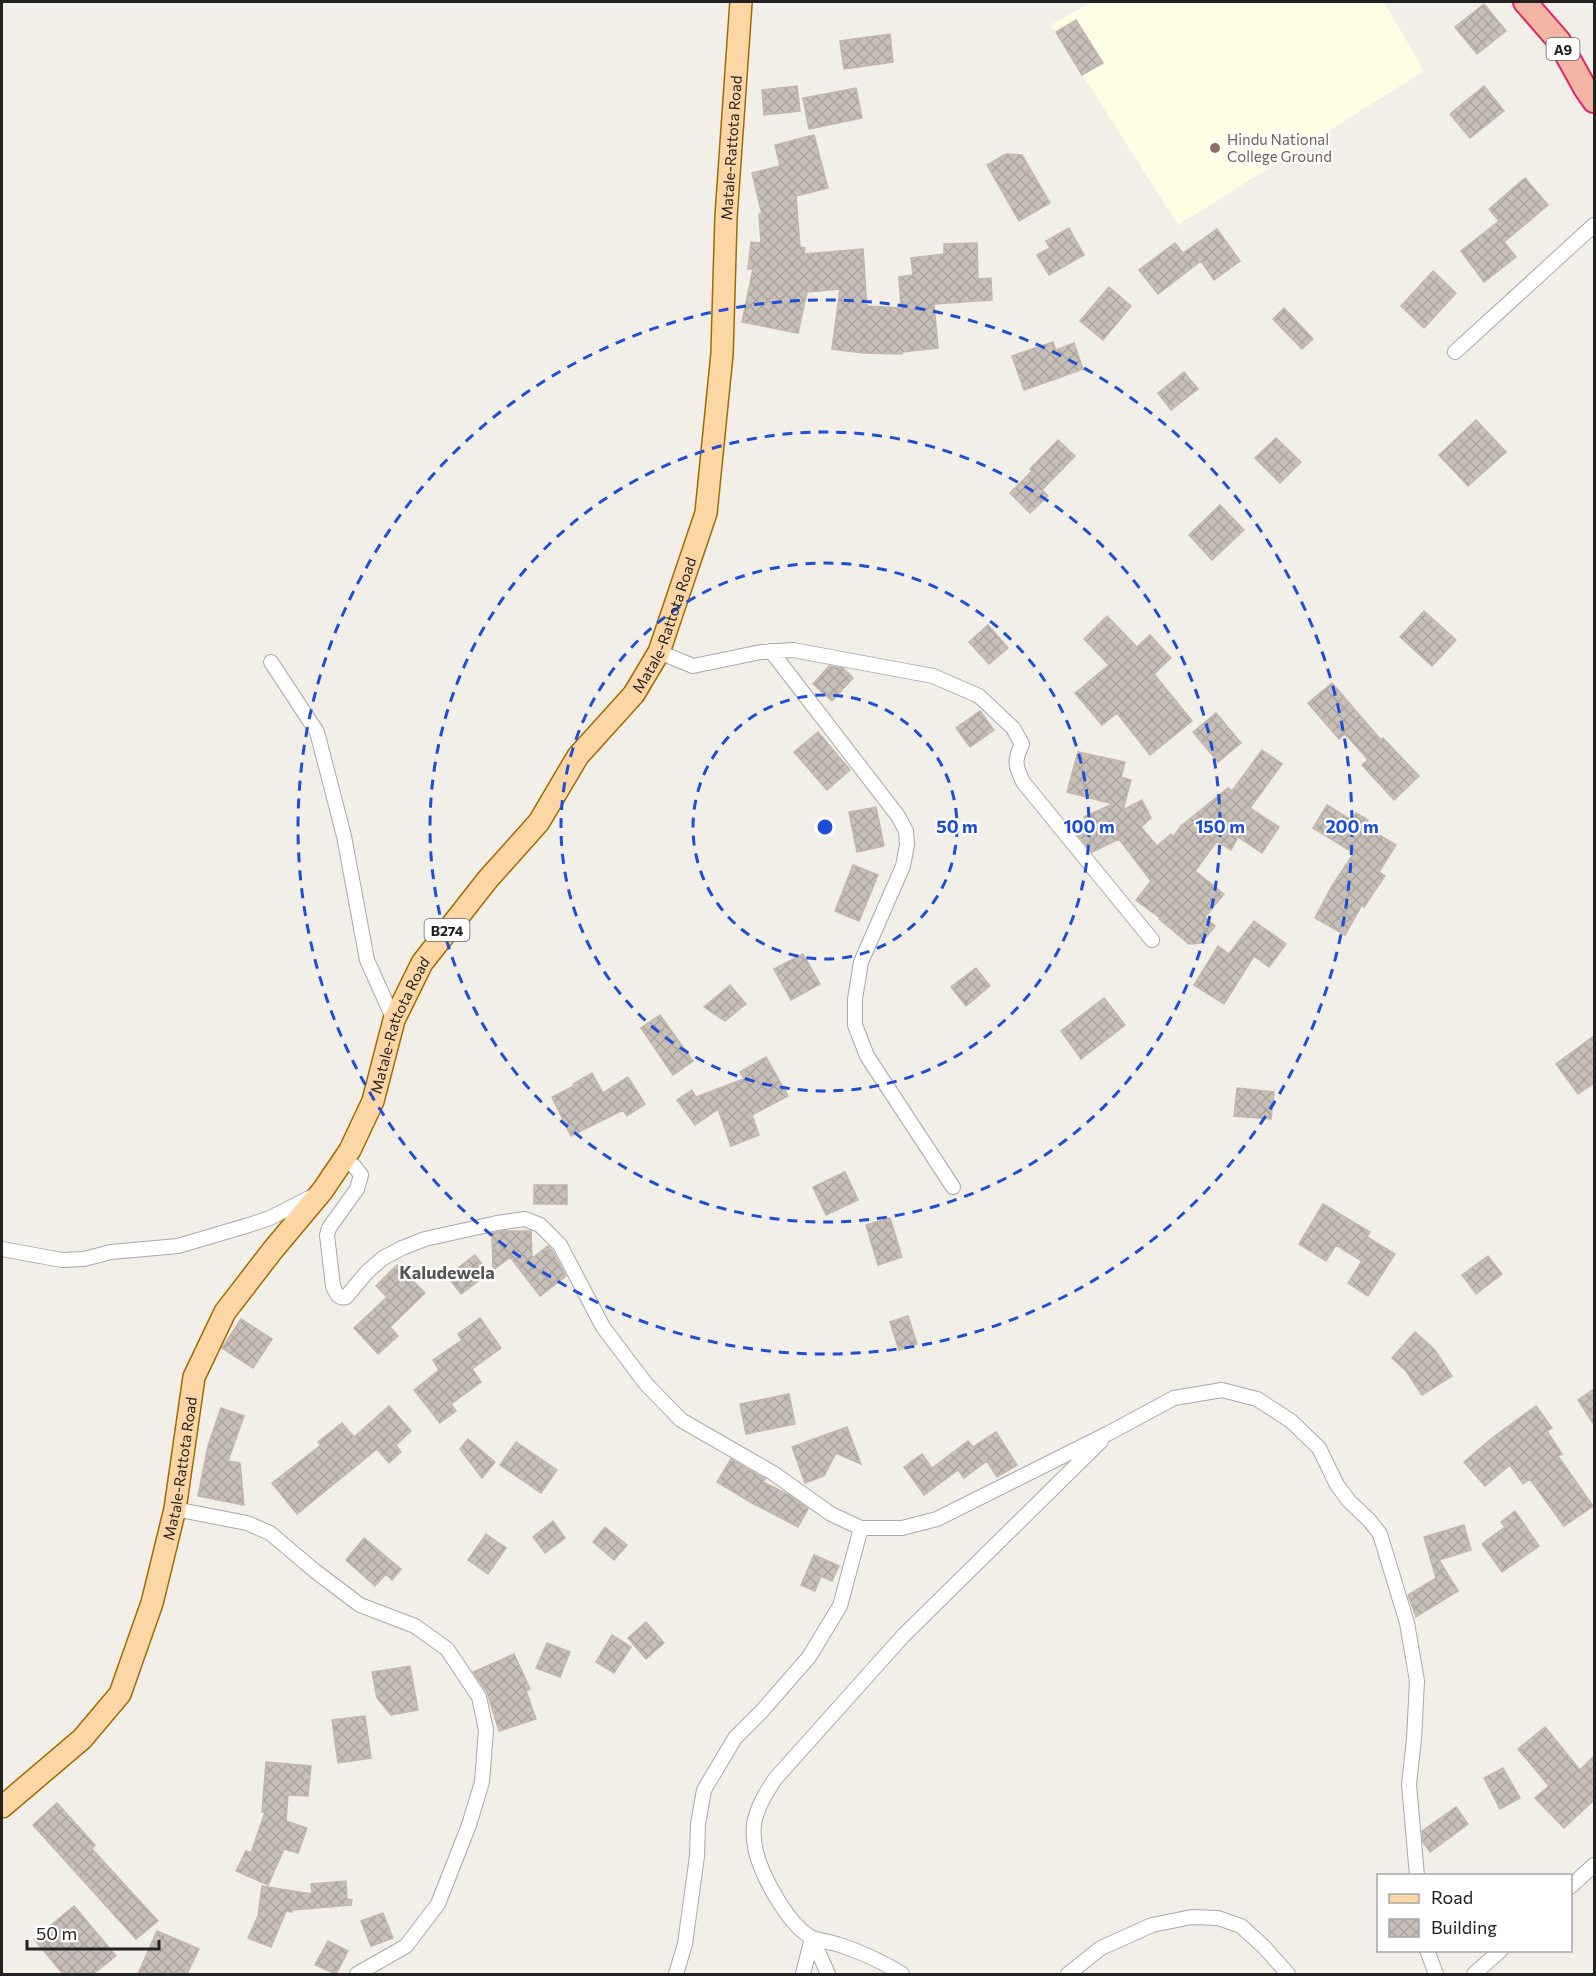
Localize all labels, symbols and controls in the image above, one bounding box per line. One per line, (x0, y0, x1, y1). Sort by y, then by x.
road number: A9 (1546, 38, 1580, 60)
street label: Matale-Rattota Road (717, 75, 745, 221)
place label: Hindu National College Ground (1227, 130, 1332, 165)
marker: Hindu National College Ground (1208, 141, 1222, 155)
street label: Matale-Rattota Road (628, 555, 699, 696)
text: 50 m (936, 815, 978, 837)
text: 100 m (1063, 815, 1115, 837)
text: 150 m (1195, 815, 1245, 837)
text: 200 m (1325, 815, 1379, 837)
centre of rings (815, 817, 835, 837)
road number: B274 (424, 919, 470, 941)
street label: Matale-Rattota Road (366, 953, 433, 1095)
district label: Kaludewela (399, 1261, 495, 1283)
street label: Matale-Rattota Road (159, 1395, 200, 1542)
legend (1377, 1874, 1572, 1952)
text: Road (1431, 1886, 1473, 1908)
scale bar (27, 1913, 159, 1951)
text: Building (1431, 1916, 1497, 1938)
text: 50 m (36, 1922, 77, 1944)

